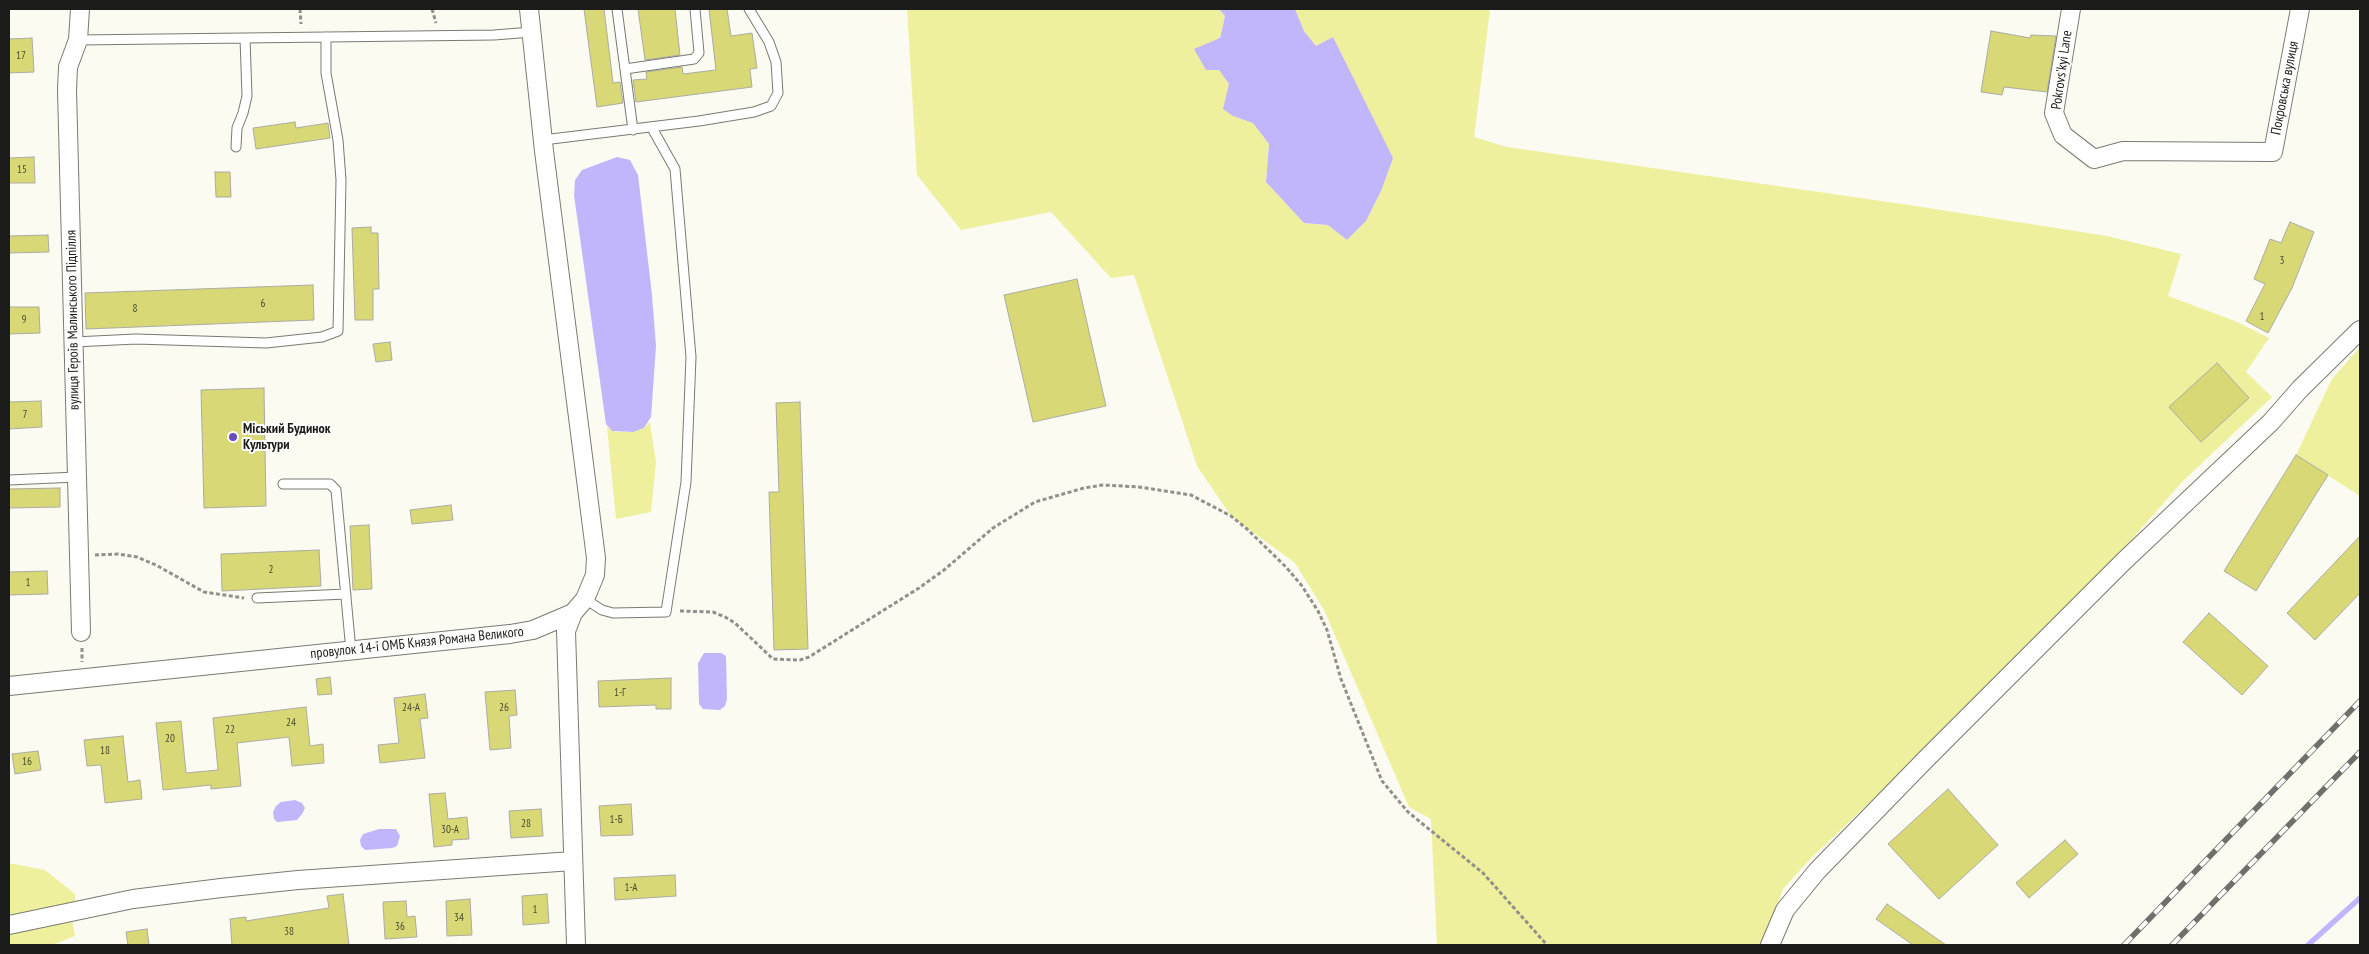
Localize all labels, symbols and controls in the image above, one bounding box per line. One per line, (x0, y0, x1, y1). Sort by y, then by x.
street label: Pokrovs'kyi Lane (2048, 29, 2076, 111)
street label: Покровська вулиця (2268, 40, 2302, 136)
house number: 17 (16, 49, 26, 63)
house number: 15 (17, 163, 27, 177)
street label: вулиця Героїв Малинського Підпілля (63, 230, 83, 410)
house number: 3 (2280, 254, 2284, 268)
house number: 6 (261, 297, 265, 311)
house number: 8 (133, 302, 137, 316)
house number: 1 (2260, 310, 2264, 324)
house number: 9 (22, 313, 26, 327)
house number: 7 (23, 408, 27, 422)
place label: Міський Будинок Культури (243, 421, 330, 454)
marker: Міський Будинок Культури (227, 431, 239, 443)
house number: 2 (269, 563, 273, 577)
house number: 1 (26, 576, 30, 590)
street label: провулок 14-ї ОМБ Князя Романа Великого (310, 623, 524, 663)
house number: 1-Г (614, 686, 626, 700)
house number: 24-А (402, 701, 420, 715)
house number: 26 (499, 701, 509, 715)
house number: 24 (286, 716, 296, 730)
house number: 22 (225, 723, 235, 737)
house number: 20 (165, 732, 175, 746)
house number: 18 (100, 744, 110, 758)
house number: 16 (22, 755, 32, 769)
house number: 1-Б (609, 813, 623, 827)
house number: 28 (521, 817, 531, 831)
house number: 30-А (441, 823, 459, 837)
house number: 1-А (624, 881, 638, 895)
house number: 1 (533, 903, 537, 917)
house number: 34 (454, 911, 464, 925)
house number: 36 (395, 920, 405, 934)
house number: 38 (284, 925, 294, 939)

